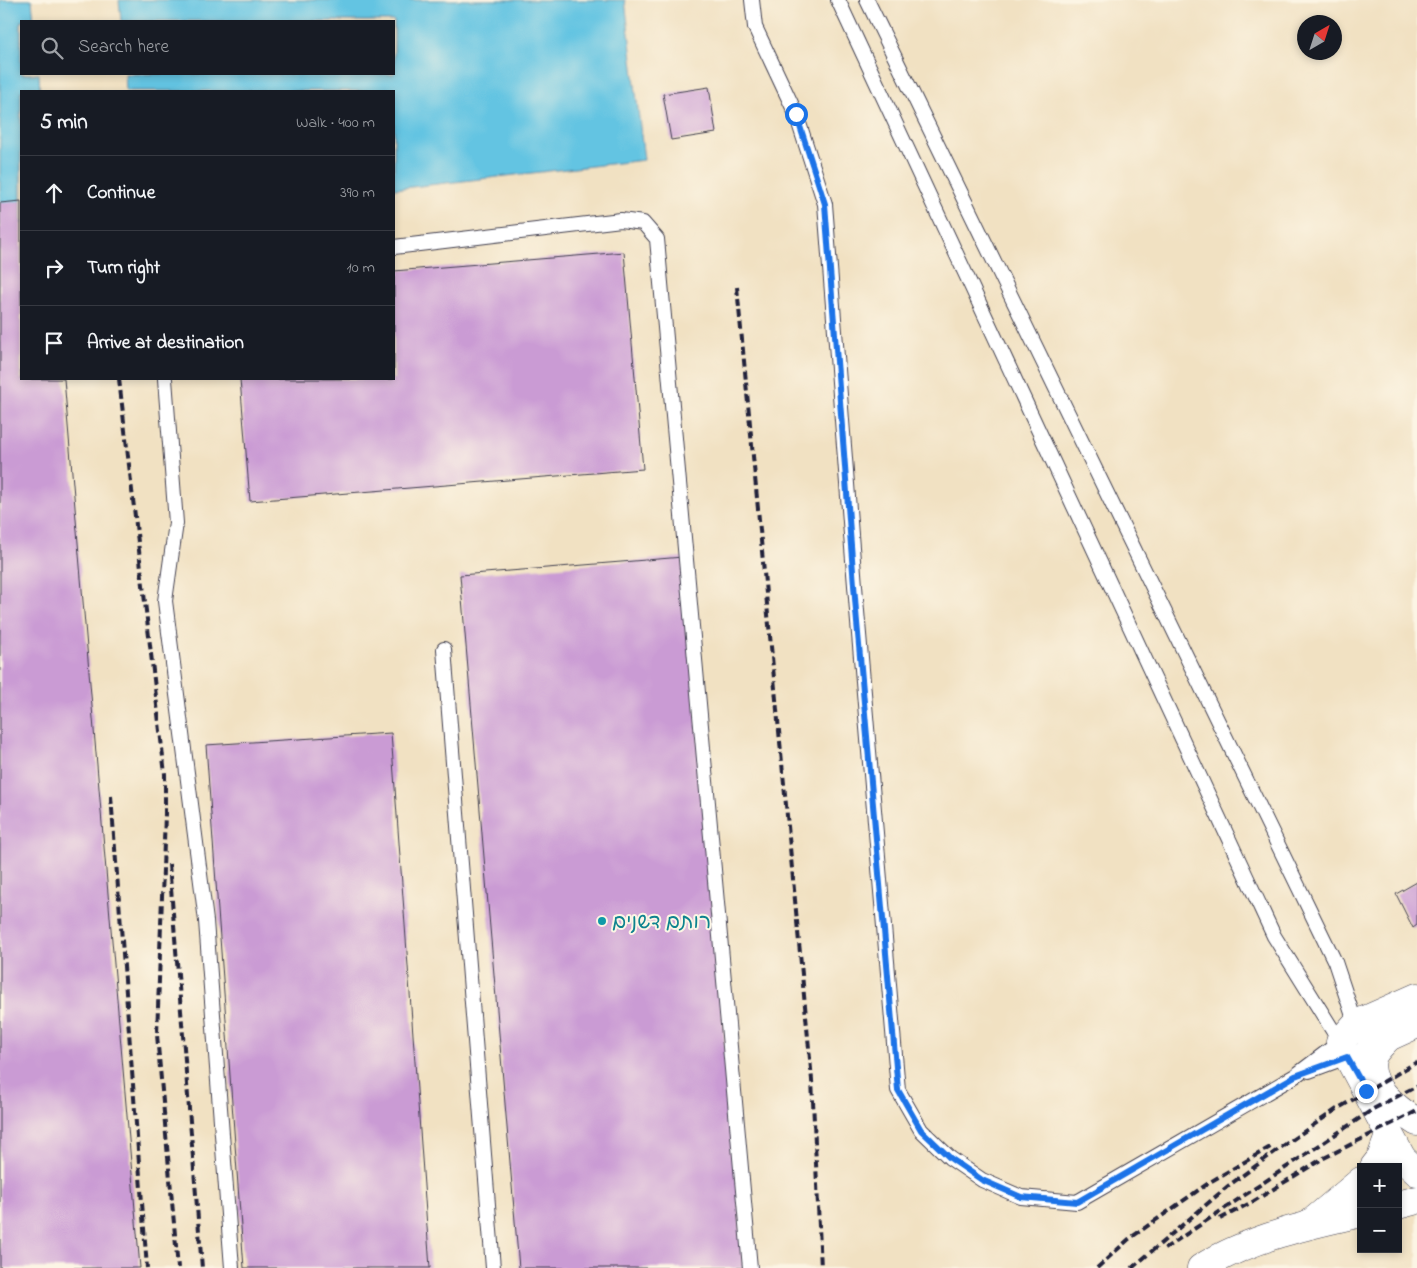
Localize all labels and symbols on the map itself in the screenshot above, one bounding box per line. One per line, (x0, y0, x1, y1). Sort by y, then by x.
north arrow (1297, 15, 1342, 60)
route start (785, 103, 808, 126)
place label: רותם דשנים (612, 908, 711, 938)
marker: רותם דשנים (596, 915, 608, 927)
route end (1355, 1080, 1378, 1103)

